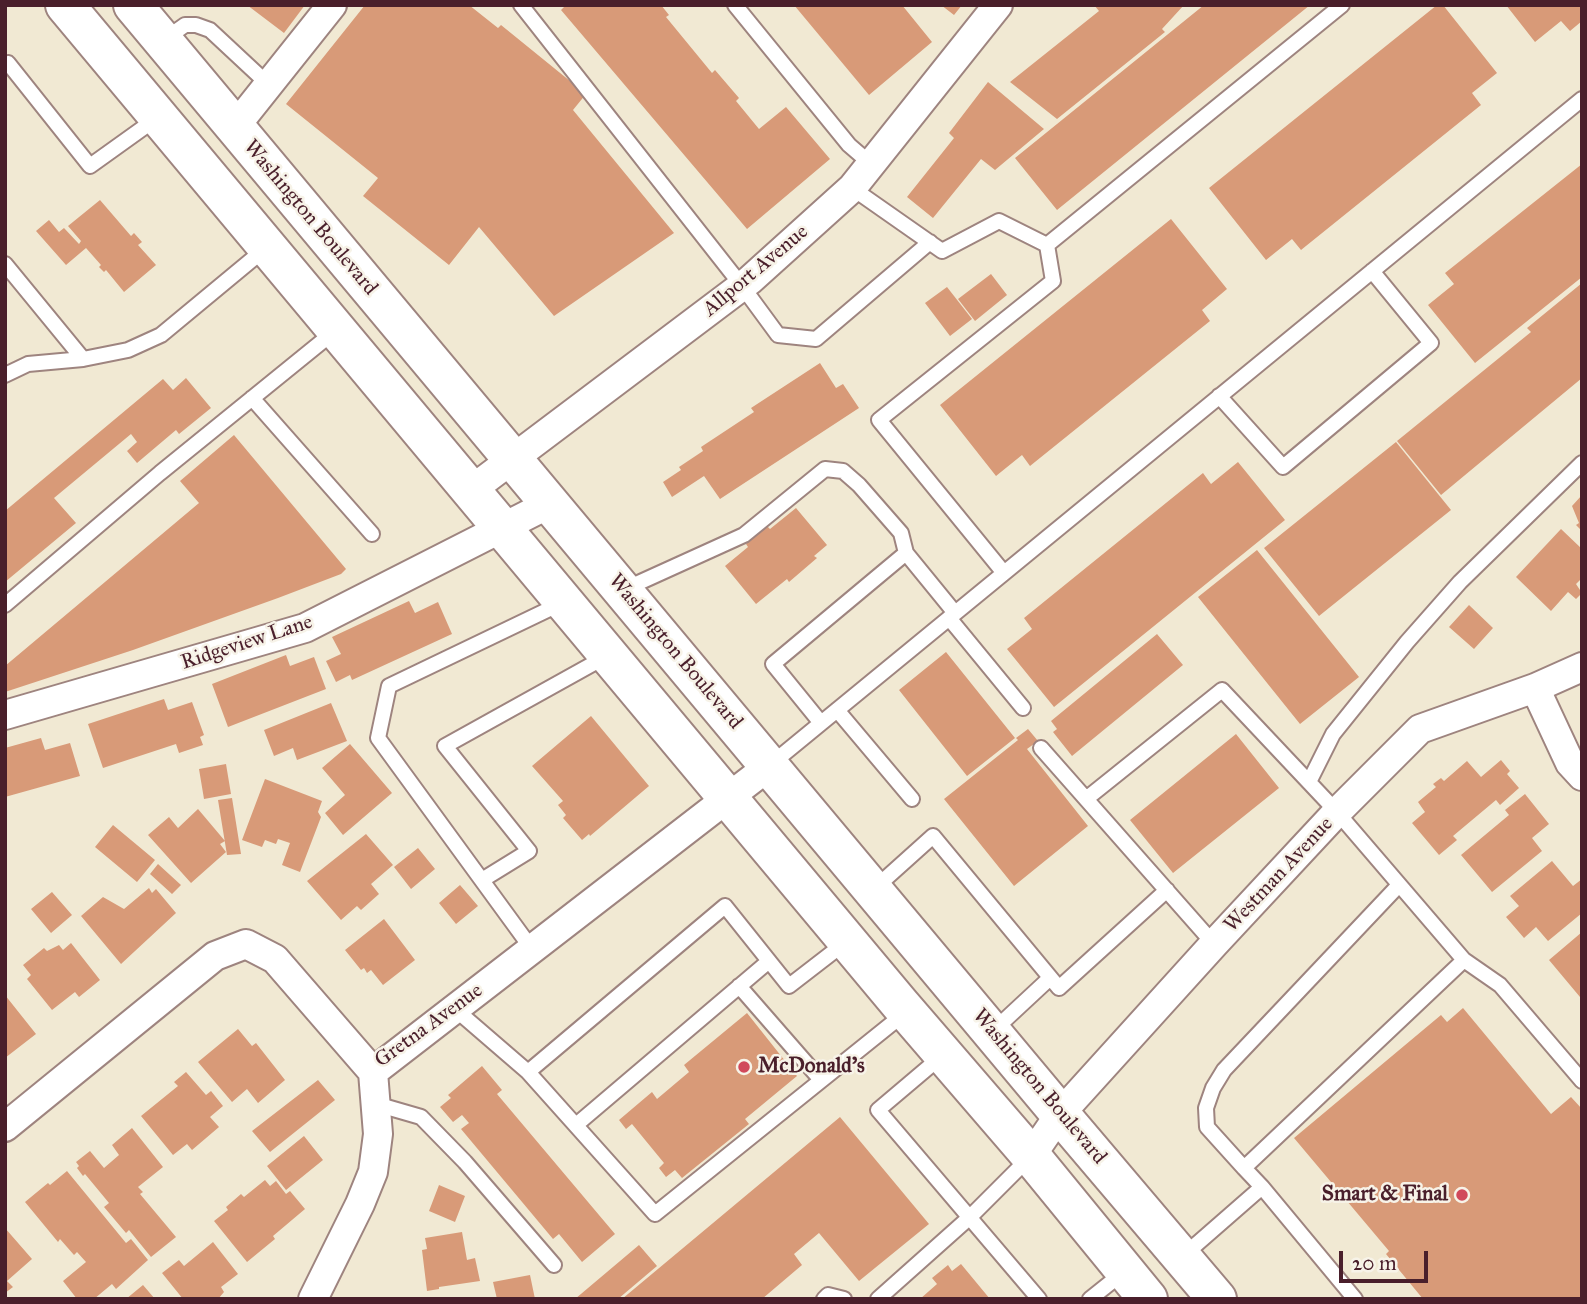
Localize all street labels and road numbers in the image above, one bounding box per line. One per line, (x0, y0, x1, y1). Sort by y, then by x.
street label: Washington Boulevard (238, 135, 382, 301)
street label: Allport Avenue (698, 220, 814, 322)
street label: Washington Boulevard (603, 569, 747, 735)
street label: Ridgeview Lane (178, 610, 316, 676)
street label: Westman Avenue (1219, 812, 1339, 938)
street label: Gretna Avenue (370, 978, 488, 1074)
street label: Washington Boulevard (967, 1004, 1111, 1170)

